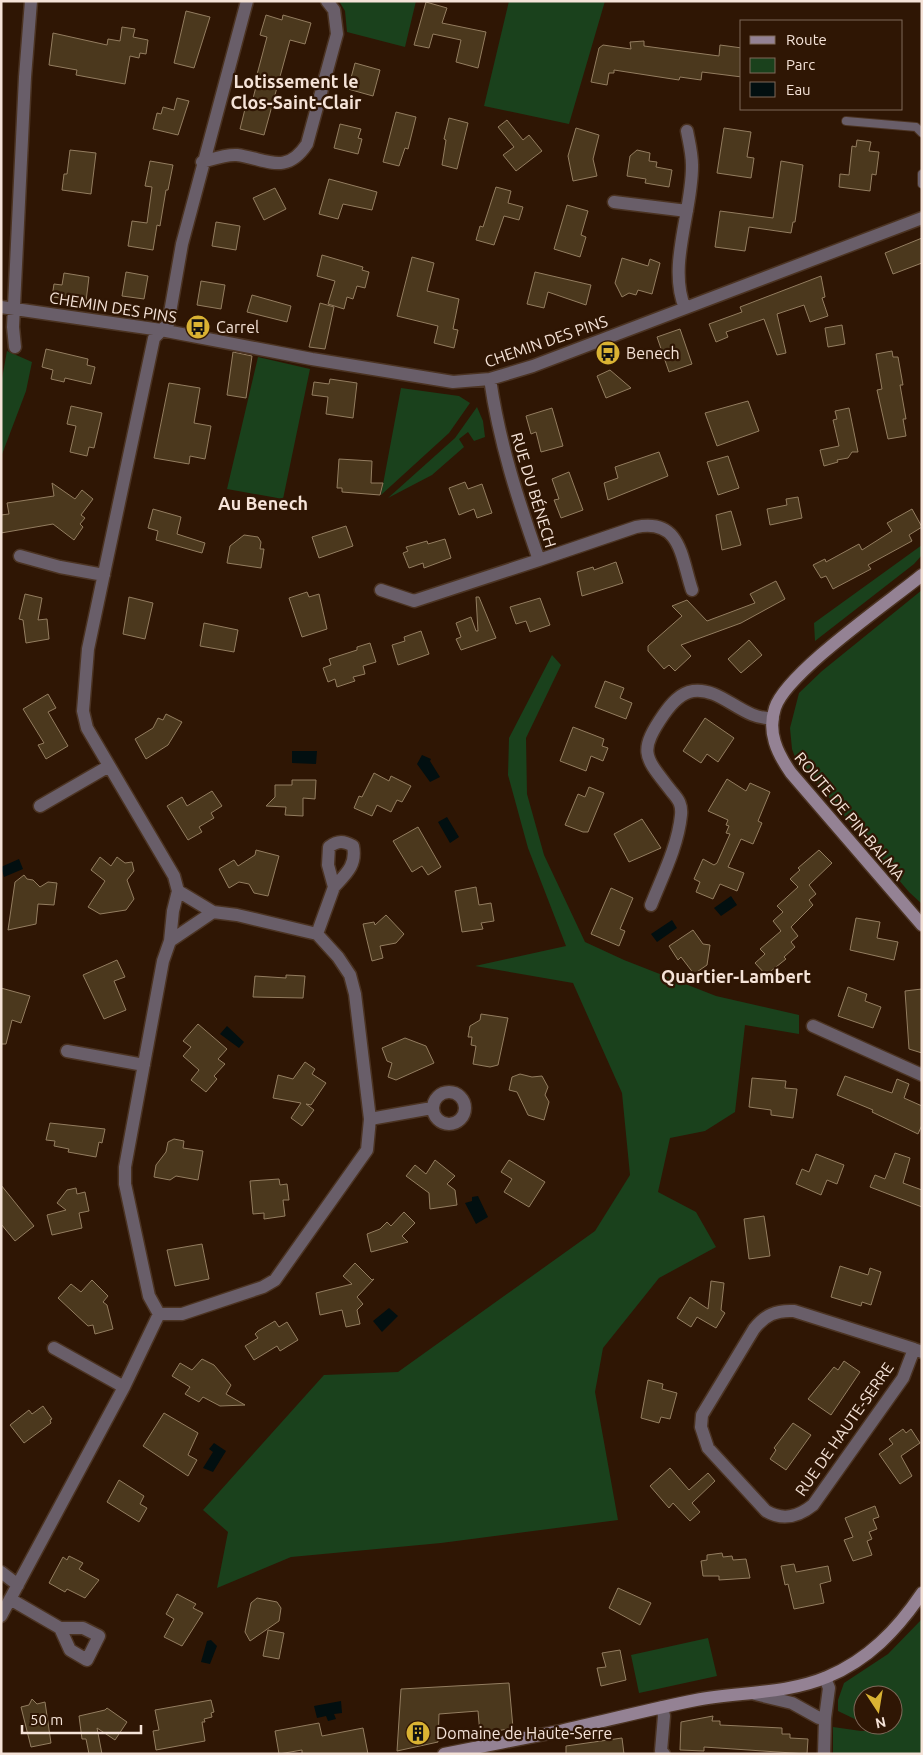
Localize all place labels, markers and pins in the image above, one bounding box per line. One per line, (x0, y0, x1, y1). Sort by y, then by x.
bus stop icon: Carrel (185, 314, 211, 340)
place label: Carrel (216, 318, 259, 336)
bus stop icon: Benech (595, 340, 621, 366)
place label: Benech (626, 344, 680, 362)
building icon: Domaine de Haute-Serre (405, 1720, 431, 1746)
place label: Domaine de Haute-Serre (436, 1724, 612, 1742)

